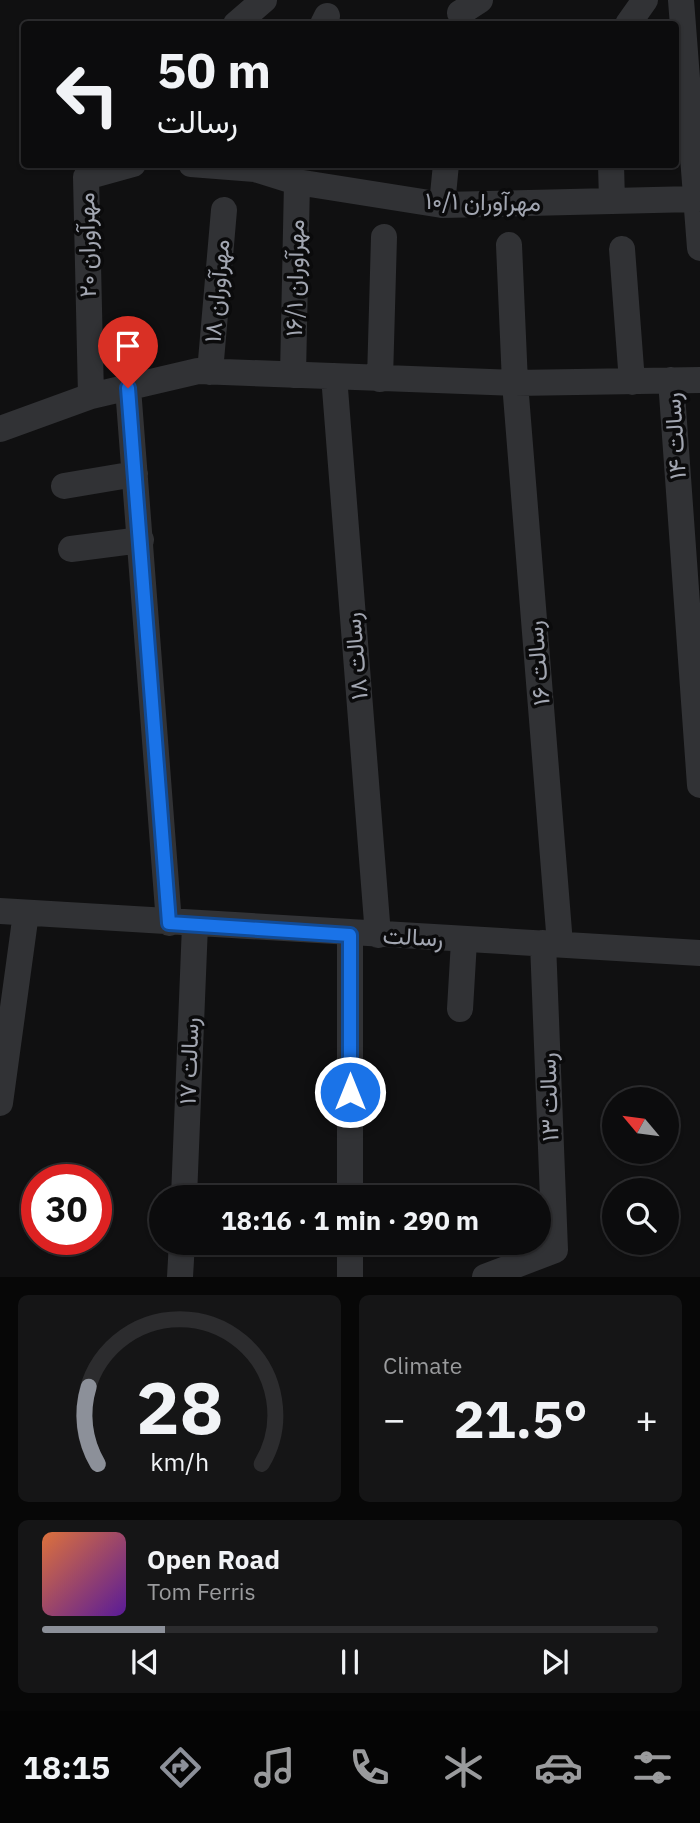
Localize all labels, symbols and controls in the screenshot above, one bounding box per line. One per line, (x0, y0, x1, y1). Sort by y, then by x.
text: 50 m (157, 38, 271, 101)
icon: left (42, 49, 133, 140)
text: رسالت (157, 100, 238, 142)
street label: مهرآوران ۱۰/۱ (425, 184, 541, 218)
street label: مهرآوران ۲۰ (69, 192, 103, 298)
street label: مهرآوران ۱۶/۱ (277, 219, 311, 337)
street label: مهرآوران ۱۸ (196, 238, 236, 344)
pin (98, 316, 158, 388)
icon: arrive (109, 327, 147, 365)
street label: رسالت ۱۴ (655, 392, 693, 481)
street label: رسالت ۱۸ (335, 611, 375, 701)
street label: رسالت ۱۶ (517, 619, 557, 707)
street label: رسالت (382, 918, 444, 954)
street label: رسالت ۱۷ (170, 1017, 206, 1105)
street label: رسالت ۱۳ (530, 1052, 566, 1142)
position arrow (313, 1055, 387, 1129)
north arrow (602, 1087, 679, 1164)
map controls (602, 1087, 679, 1255)
speed limit sign: 30 (21, 1164, 112, 1255)
button: search (602, 1178, 679, 1255)
text: 18:16 · 1 min · 290 m (221, 1203, 479, 1237)
text: Climate (383, 1350, 462, 1380)
text: 28 (136, 1360, 223, 1455)
text: 21.5° (453, 1385, 588, 1452)
text: − (383, 1394, 406, 1443)
text: + (635, 1394, 658, 1443)
text: km/h (150, 1445, 209, 1478)
text: Open Road (147, 1542, 280, 1576)
text: Tom Ferris (147, 1576, 256, 1606)
icon: previous (126, 1643, 164, 1681)
icon: pause (331, 1643, 369, 1681)
icon: next (536, 1643, 574, 1681)
icon: directions (156, 1743, 205, 1792)
icon: music (250, 1743, 299, 1792)
icon: phone (345, 1743, 394, 1792)
icon: climate (439, 1743, 488, 1792)
icon: car (534, 1743, 583, 1792)
icon: filters (628, 1743, 677, 1792)
text: 18:15 (23, 1746, 110, 1788)

